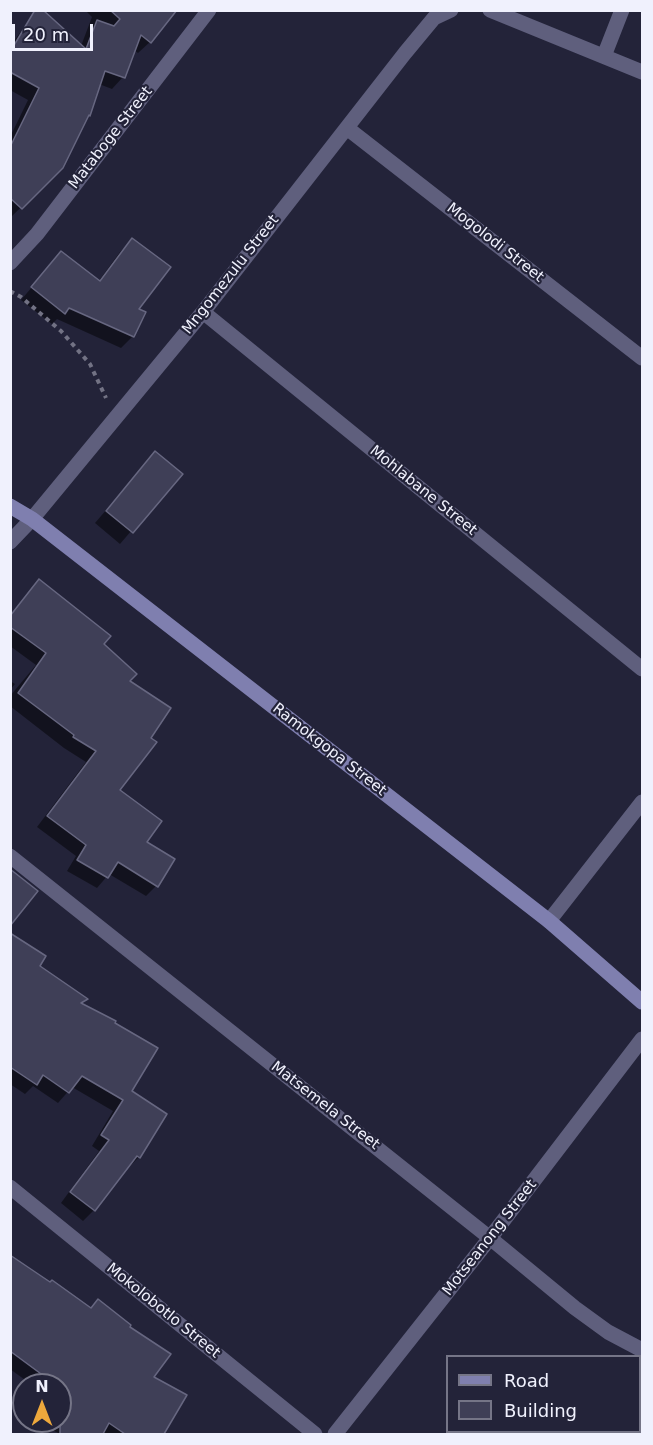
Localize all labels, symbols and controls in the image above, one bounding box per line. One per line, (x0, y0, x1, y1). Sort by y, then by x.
scale bar (15, 12, 96, 50)
text: 20 m (23, 24, 69, 45)
street label: Mataboge Street (65, 83, 157, 193)
street label: Mogolodi Street (443, 200, 547, 286)
street label: Mngomezulu Street (179, 212, 283, 338)
street label: Mohlabane Street (366, 442, 480, 540)
street label: Ramokgopa Street (268, 700, 390, 800)
street label: Matsemela Street (267, 1058, 383, 1154)
street label: Motseanong Street (439, 1176, 541, 1300)
street label: Mokolobotlo Street (103, 1260, 223, 1362)
legend (446, 1355, 641, 1433)
text: Road (504, 1370, 549, 1391)
north arrow (12, 1373, 72, 1433)
text: N (35, 1377, 49, 1396)
text: Building (504, 1400, 577, 1421)

